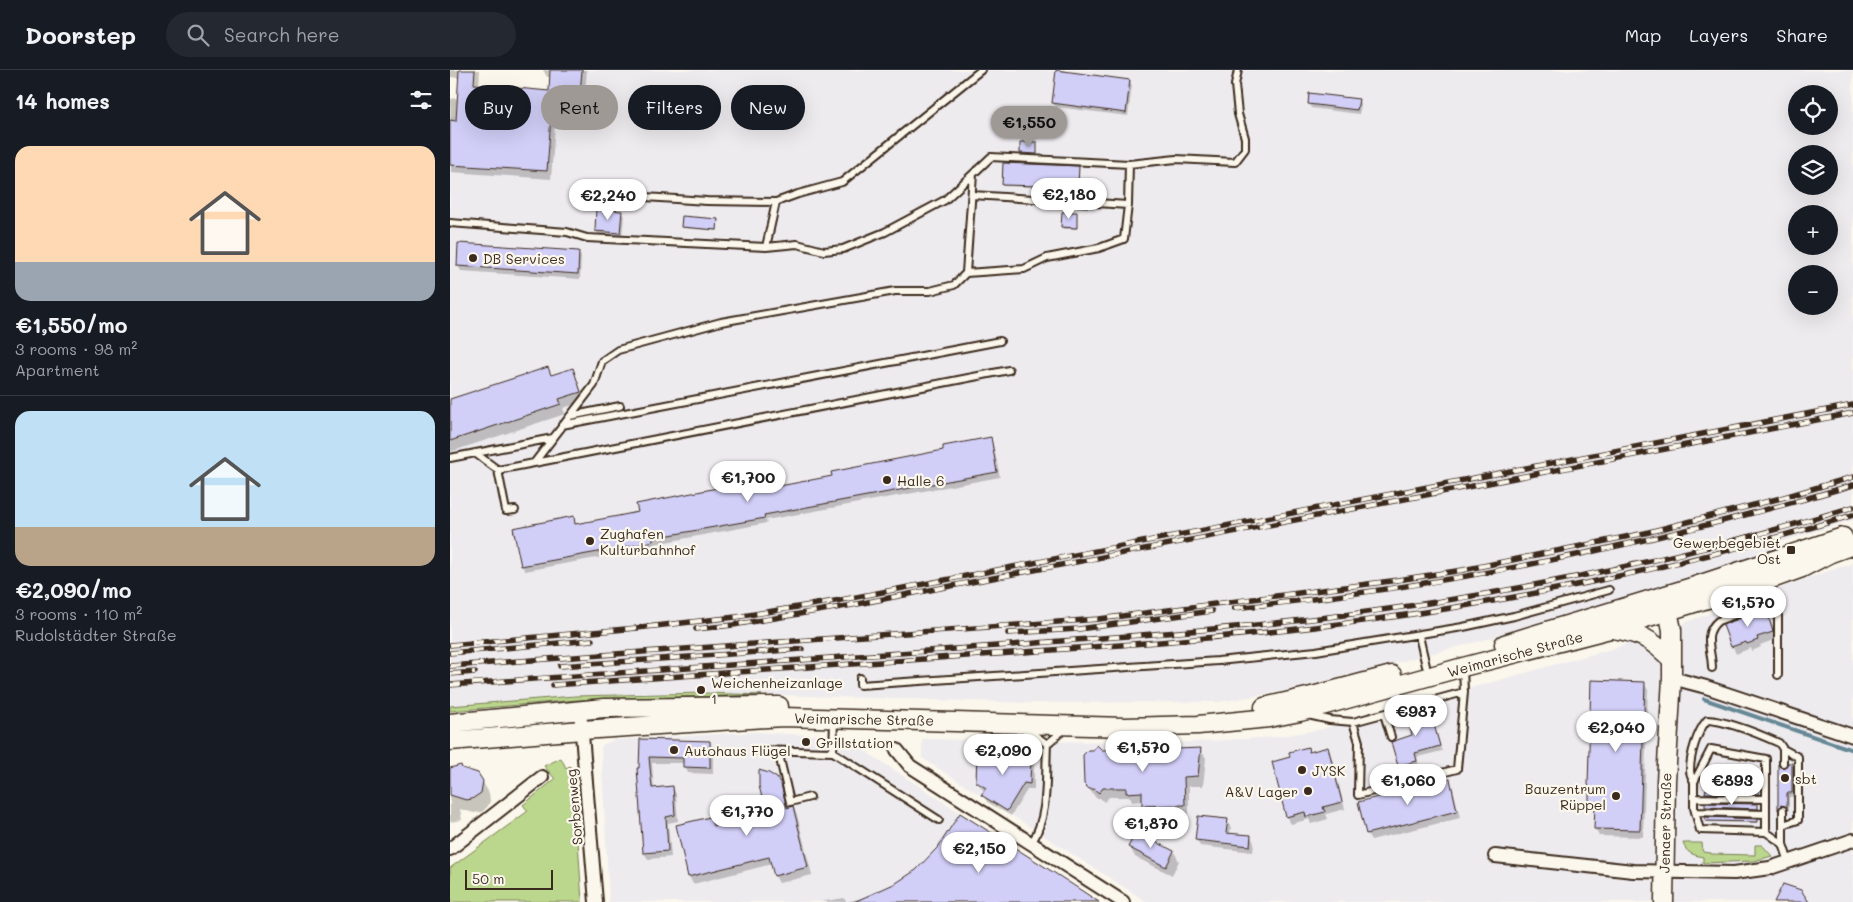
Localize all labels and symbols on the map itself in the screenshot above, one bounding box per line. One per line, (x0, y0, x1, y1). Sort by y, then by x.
pin: €1,550 (988, 106, 1070, 148)
pin: €2,240 (567, 178, 649, 221)
pin: €2,180 (1028, 178, 1110, 220)
place label: DB Services (483, 249, 565, 268)
marker: DB Services (467, 252, 479, 264)
pin: €1,700 (707, 460, 789, 503)
place label: Halle 6 (897, 471, 944, 490)
marker: Halle 6 (881, 474, 893, 486)
place label: Zughafen Kulturbahnhof (600, 524, 696, 559)
place label: Gewerbegebiet Ost (1673, 533, 1781, 568)
marker: Zughafen Kulturbahnhof (584, 535, 596, 547)
marker: Gewerbegebiet Ost (1785, 544, 1797, 556)
pin: €1,570 (1707, 586, 1789, 628)
street label: Weimarische Straße (1445, 627, 1585, 681)
place label: Weichenheizanlage 1 (711, 673, 843, 708)
marker: Weichenheizanlage 1 (695, 684, 707, 696)
pin: €987 (1386, 694, 1446, 737)
street label: Weimarische Straße (794, 708, 934, 730)
pin: €2,040 (1575, 710, 1657, 753)
pin: €1,570 (1102, 730, 1184, 773)
place label: Grillstation (816, 733, 893, 752)
pin: €2,090 (962, 734, 1044, 776)
marker: Grillstation (800, 736, 812, 748)
place label: Autohaus Flügel (684, 741, 791, 760)
marker: Autohaus Flügel (668, 744, 680, 756)
place label: JYSK (1312, 761, 1346, 780)
marker: JYSK (1296, 764, 1308, 776)
pin: €1,060 (1367, 764, 1449, 806)
pin: €893 (1702, 764, 1762, 806)
street label: Sorbenweg (561, 768, 587, 846)
place label: sbt (1795, 769, 1817, 788)
marker: sbt (1779, 772, 1791, 784)
street label: Jenaer Straße (1655, 773, 1675, 873)
place label: Bauzentrum Rüppel (1525, 779, 1606, 814)
place label: A&V Lager (1225, 782, 1298, 801)
marker: A&V Lager (1302, 785, 1314, 797)
marker: Bauzentrum Rüppel (1610, 790, 1622, 802)
pin: €1,770 (706, 794, 788, 837)
pin: €1,870 (1110, 806, 1192, 849)
pin: €2,150 (938, 832, 1020, 874)
scale bar (465, 867, 552, 890)

